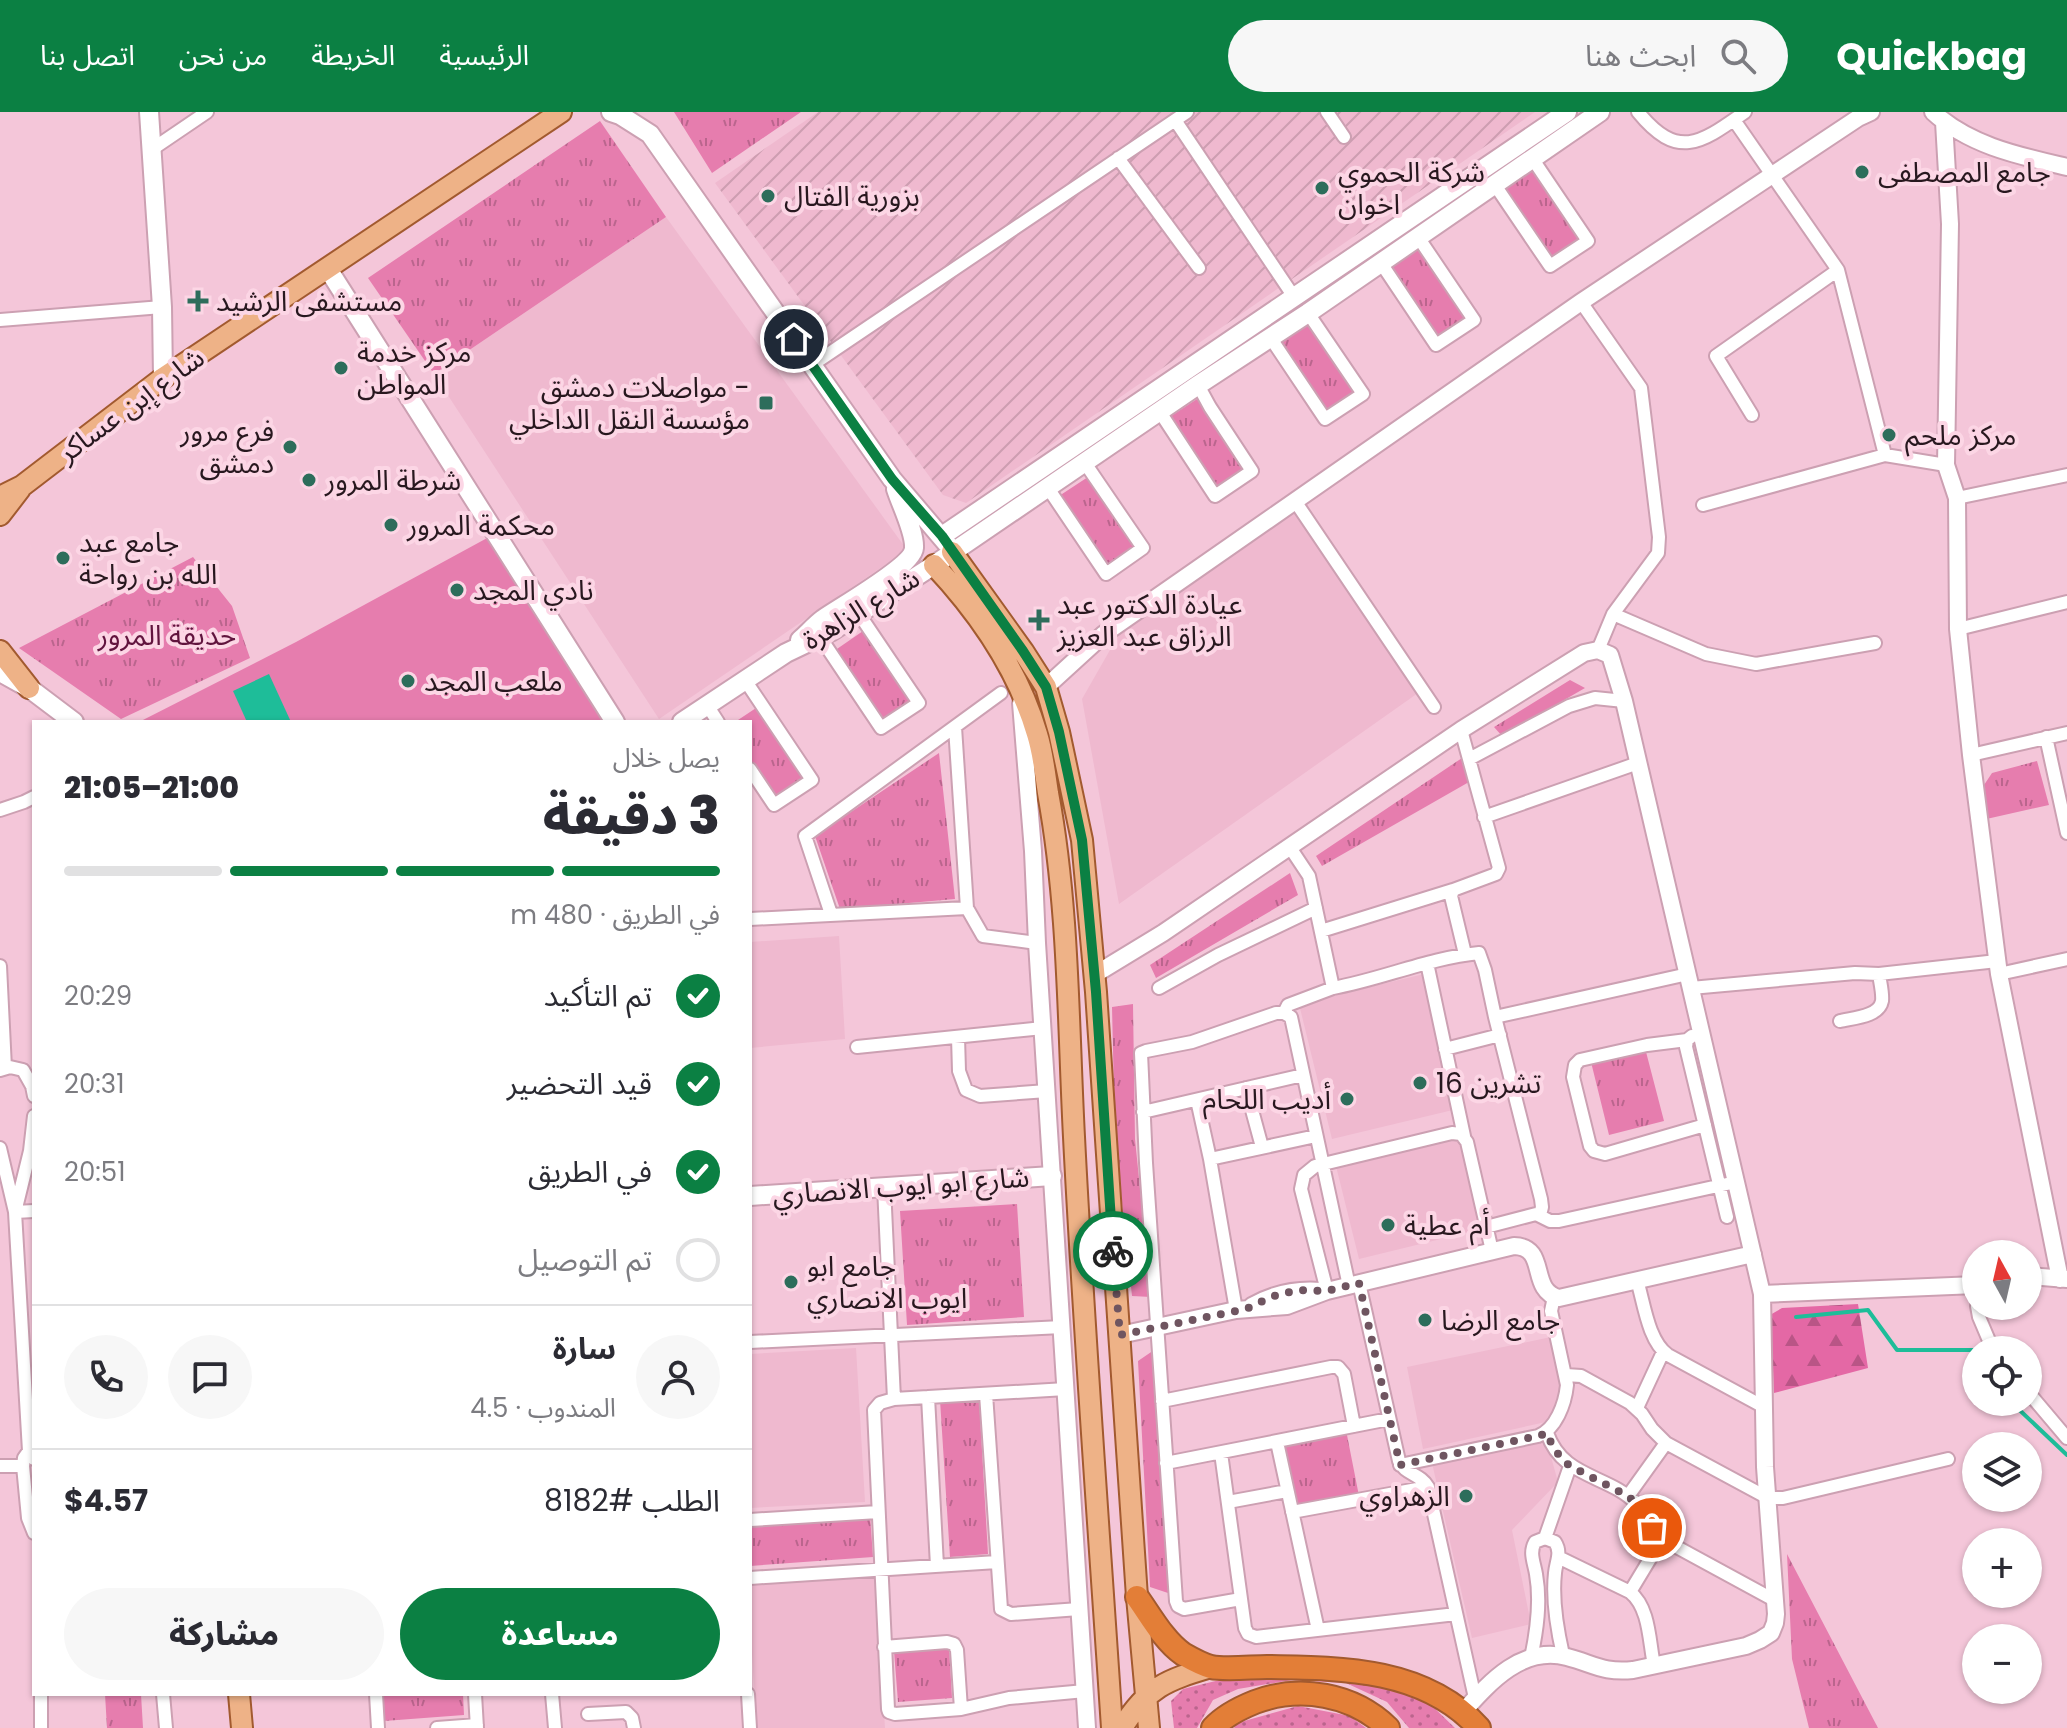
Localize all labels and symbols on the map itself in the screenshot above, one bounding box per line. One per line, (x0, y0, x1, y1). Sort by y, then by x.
place label: شركة الحموي اخوان (1338, 153, 1485, 224)
place label: جامع المصطفى (1878, 153, 2051, 193)
marker: جامع المصطفى (1853, 163, 1871, 181)
place label: بزورية الفتال (784, 177, 920, 216)
marker: شركة الحموي اخوان (1313, 179, 1331, 197)
marker: بزورية الفتال (759, 187, 777, 205)
place label: مستشفى الرشيد (216, 282, 402, 321)
marker: مستشفى الرشيد (187, 290, 209, 312)
pin (760, 305, 828, 373)
place label: مركز خدمة المواطن (357, 333, 471, 404)
street label: شارع إبن عساكر (49, 338, 213, 473)
marker: مركز خدمة المواطن (332, 359, 350, 377)
place label: مواصلات دمشق - مؤسسة النقل الداخلي (509, 368, 750, 440)
marker: مواصلات دمشق - مؤسسة النقل الداخلي (757, 394, 775, 412)
place label: فرع مرور دمشق (179, 412, 274, 483)
place label: مركز ملحم (1905, 416, 2016, 457)
marker: مركز ملحم (1880, 426, 1898, 444)
marker: فرع مرور دمشق (281, 438, 299, 456)
place label: شرطة المرور (324, 461, 461, 500)
marker: شرطة المرور (300, 471, 318, 489)
place label: محكمة المرور (406, 506, 555, 545)
marker: محكمة المرور (382, 516, 400, 534)
place label: جامع عبد الله بن رواحة (79, 523, 217, 594)
marker: جامع عبد الله بن رواحة (54, 549, 72, 567)
street label: شارع الزاهرة (795, 559, 927, 660)
place label: نادي المجد (473, 571, 594, 611)
marker: نادي المجد (448, 581, 466, 599)
place label: عيادة الدكتور عبد الرزاق عبد العزيز (1056, 585, 1242, 656)
marker: عيادة الدكتور عبد الرزاق عبد العزيز (1028, 609, 1050, 631)
park label: حديقة المرور (97, 616, 236, 655)
place label: ملعب المجد (424, 662, 563, 701)
marker: ملعب المجد (399, 672, 417, 690)
place label: 16 تشرين (1436, 1064, 1541, 1103)
marker: 16 تشرين (1411, 1074, 1429, 1092)
place label: أديب اللحام (1203, 1080, 1331, 1120)
marker: أديب اللحام (1338, 1090, 1356, 1108)
street label: شارع ابو ايوب الانصاري (771, 1158, 1031, 1216)
place label: أم عطية (1404, 1206, 1490, 1246)
courier (1073, 1211, 1153, 1291)
marker: أم عطية (1379, 1216, 1397, 1234)
north arrow (1962, 1240, 2042, 1320)
place label: جامع ابو ايوب الانصاري (807, 1247, 967, 1319)
marker: جامع ابو ايوب الانصاري (782, 1273, 800, 1291)
place label: جامع الرضا (1441, 1301, 1560, 1341)
marker: جامع الرضا (1416, 1311, 1434, 1329)
place label: الزهراوي (1359, 1477, 1450, 1517)
marker: الزهراوي (1457, 1487, 1475, 1505)
pin (1618, 1494, 1686, 1562)

